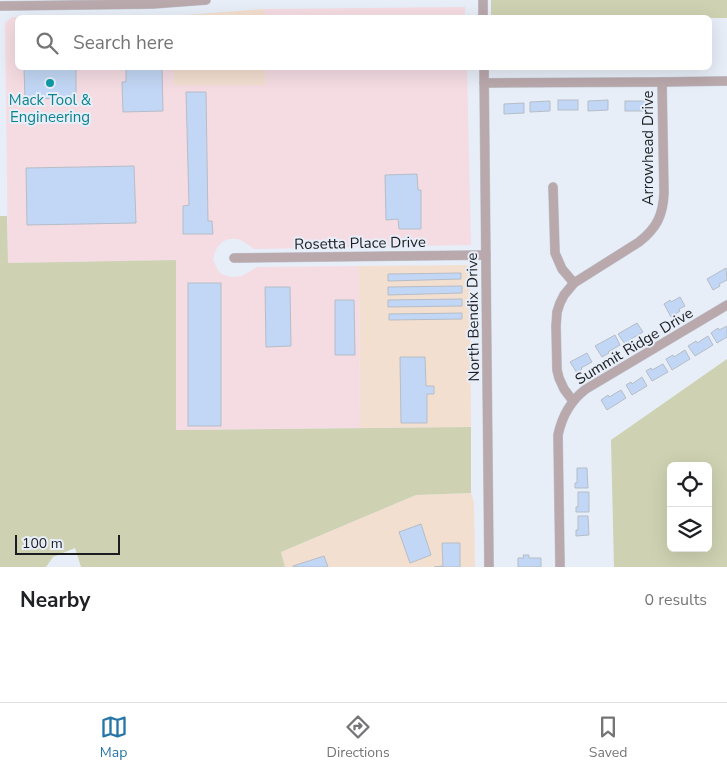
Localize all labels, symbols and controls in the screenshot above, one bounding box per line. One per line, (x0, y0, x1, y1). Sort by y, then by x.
search box (15, 15, 712, 70)
icon: search (33, 29, 61, 57)
text: Search here (73, 30, 174, 56)
marker: Mack Tool & Engineering (44, 77, 56, 89)
place label: Mack Tool & Engineering (9, 90, 92, 127)
street label: Arrowhead Drive (638, 90, 658, 206)
street label: Rosetta Place Drive (294, 232, 426, 254)
street label: North Bendix Drive (462, 252, 484, 382)
street label: Summit Ridge Drive (571, 303, 697, 389)
map controls (667, 462, 712, 552)
button: locate (667, 462, 712, 507)
button: layers (667, 507, 712, 552)
scale bar (15, 532, 120, 555)
text: 100 m (22, 534, 63, 553)
text: Nearby (20, 586, 90, 614)
text: 0 results (645, 589, 707, 611)
tab: Map (100, 713, 128, 762)
tab: Directions (327, 713, 390, 762)
tab: Saved (589, 713, 627, 762)

